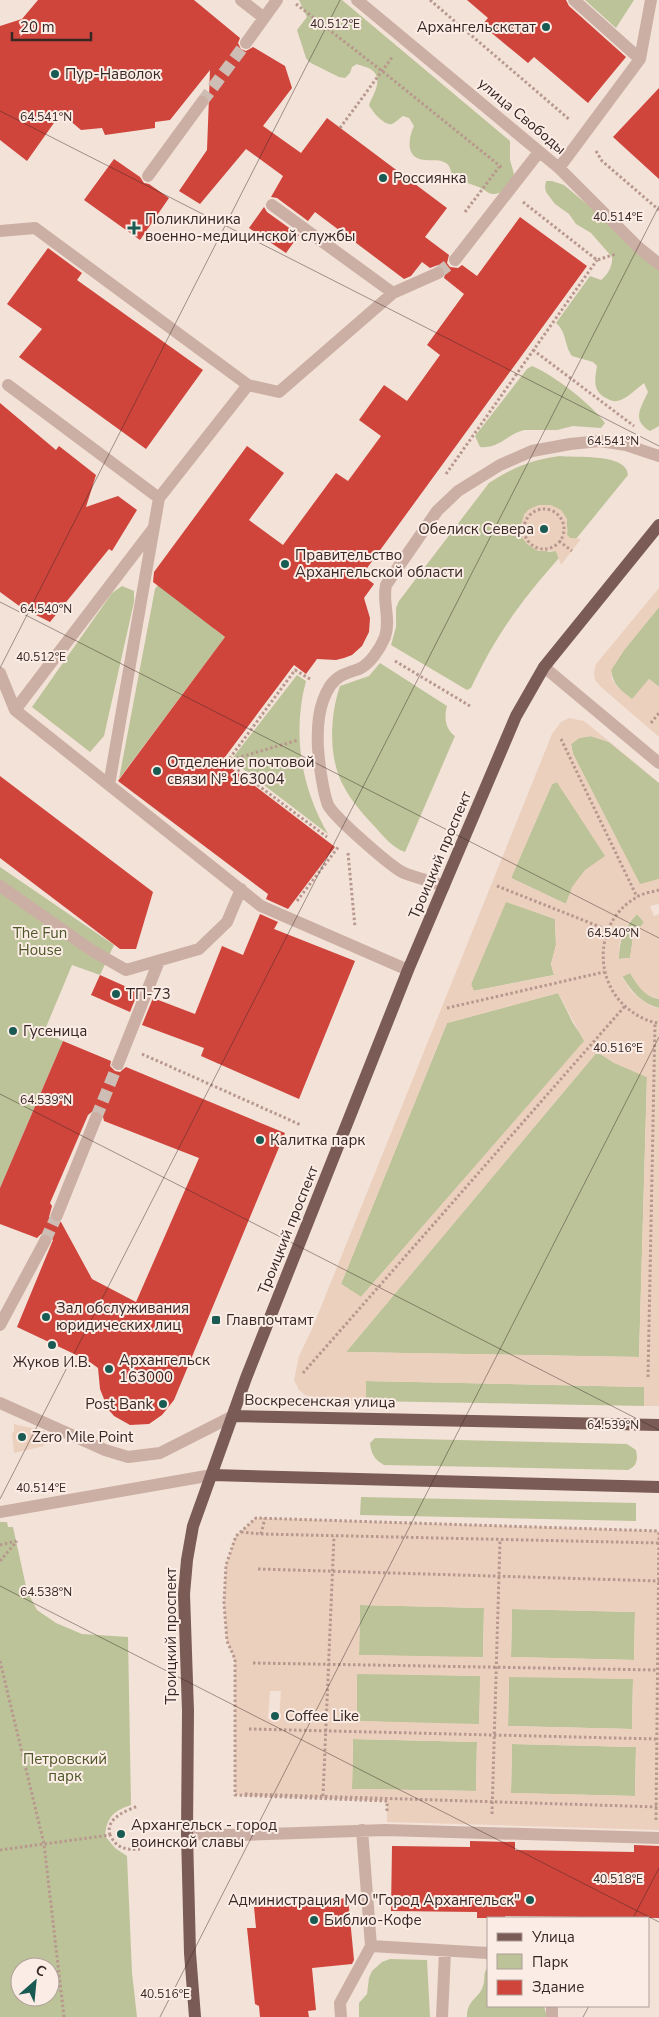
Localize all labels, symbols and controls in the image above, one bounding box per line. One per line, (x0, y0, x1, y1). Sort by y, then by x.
scale bar (12, 10, 91, 42)
text: 40.512°E (310, 16, 360, 32)
text: 20 m (20, 17, 55, 37)
place label: Архангельскстат (417, 17, 536, 37)
marker: Архангельскстат (540, 21, 552, 33)
place label: Пур-Наволок (65, 64, 161, 84)
marker: Пур-Наволок (49, 68, 61, 80)
street label: улица Свободы (474, 73, 570, 159)
text: 64.541°N (20, 109, 72, 125)
place label: Россиянка (393, 168, 467, 188)
marker: Россиянка (377, 172, 389, 184)
place label: Поликлиника военно-медицинской службы (145, 209, 356, 246)
text: 40.514°E (593, 209, 643, 225)
marker: Поликлиника военно-медицинской службы (127, 221, 141, 235)
text: 64.541°N (587, 433, 639, 449)
place label: Обелиск Севера (418, 519, 534, 539)
marker: Обелиск Севера (538, 523, 550, 535)
place label: Правительство Архангельской области (295, 545, 463, 582)
marker: Правительство Архангельской области (279, 558, 291, 570)
text: 64.540°N (20, 601, 72, 617)
text: 40.512°E (16, 649, 66, 665)
place label: Отделение почтовой связи № 163004 (167, 752, 315, 789)
marker: Отделение почтовой связи № 163004 (151, 765, 163, 777)
street label: Троицкий проспект (404, 788, 476, 922)
park label: The Fun House (13, 923, 67, 960)
text: 64.540°N (587, 925, 639, 941)
place label: ТП-73 (126, 984, 171, 1004)
marker: ТП-73 (110, 988, 122, 1000)
place label: Гусеница (23, 1021, 87, 1041)
marker: Гусеница (7, 1025, 19, 1037)
text: 40.516°E (593, 1040, 643, 1056)
text: 64.539°N (20, 1092, 72, 1108)
place label: Калитка парк (270, 1130, 365, 1150)
marker: Калитка парк (254, 1134, 266, 1146)
street label: Троицкий проспект (253, 1162, 323, 1297)
place label: Зал обслуживания юридических лиц (56, 1298, 189, 1335)
place label: Главпочтамт (226, 1310, 314, 1330)
marker: Зал обслуживания юридических лиц (40, 1311, 52, 1323)
marker: Главпочтамт (210, 1314, 222, 1326)
marker: Жуков И.В. (46, 1339, 58, 1351)
place label: Архангельск 163000 (119, 1350, 210, 1387)
place label: Жуков И.В. (13, 1352, 91, 1372)
marker: Архангельск 163000 (103, 1363, 115, 1375)
street label: Воскресенская улица (244, 1390, 396, 1412)
place label: Post Bank (85, 1394, 153, 1414)
marker: Post Bank (157, 1398, 169, 1410)
text: 64.539°N (587, 1417, 639, 1433)
place label: Zero Mile Point (32, 1427, 134, 1447)
marker: Zero Mile Point (16, 1431, 28, 1443)
text: 40.514°E (16, 1480, 66, 1496)
street label: Троицкий проспект (161, 1567, 181, 1704)
text: 64.538°N (20, 1584, 72, 1600)
place label: Coffee Like (285, 1706, 359, 1726)
marker: Coffee Like (269, 1710, 281, 1722)
park label: Петровский парк (23, 1749, 107, 1786)
place label: Архангельск - город воинской славы (131, 1815, 277, 1852)
marker: Архангельск - город воинской славы (115, 1828, 127, 1840)
text: 40.518°E (593, 1871, 643, 1887)
place label: Администрация МО "Город Архангельск" (228, 1890, 520, 1910)
marker: Администрация МО "Город Архангельск" (524, 1894, 536, 1906)
place label: Библио-Кофе (324, 1910, 422, 1930)
marker: Библио-Кофе (308, 1914, 320, 1926)
legend (487, 1917, 649, 2007)
text: Улица (531, 1927, 575, 1947)
text: Парк (532, 1952, 568, 1972)
north arrow (10, 1957, 60, 2007)
text: С (32, 1960, 50, 1982)
text: Здание (532, 1977, 584, 1997)
text: 40.516°E (140, 1986, 190, 2002)

